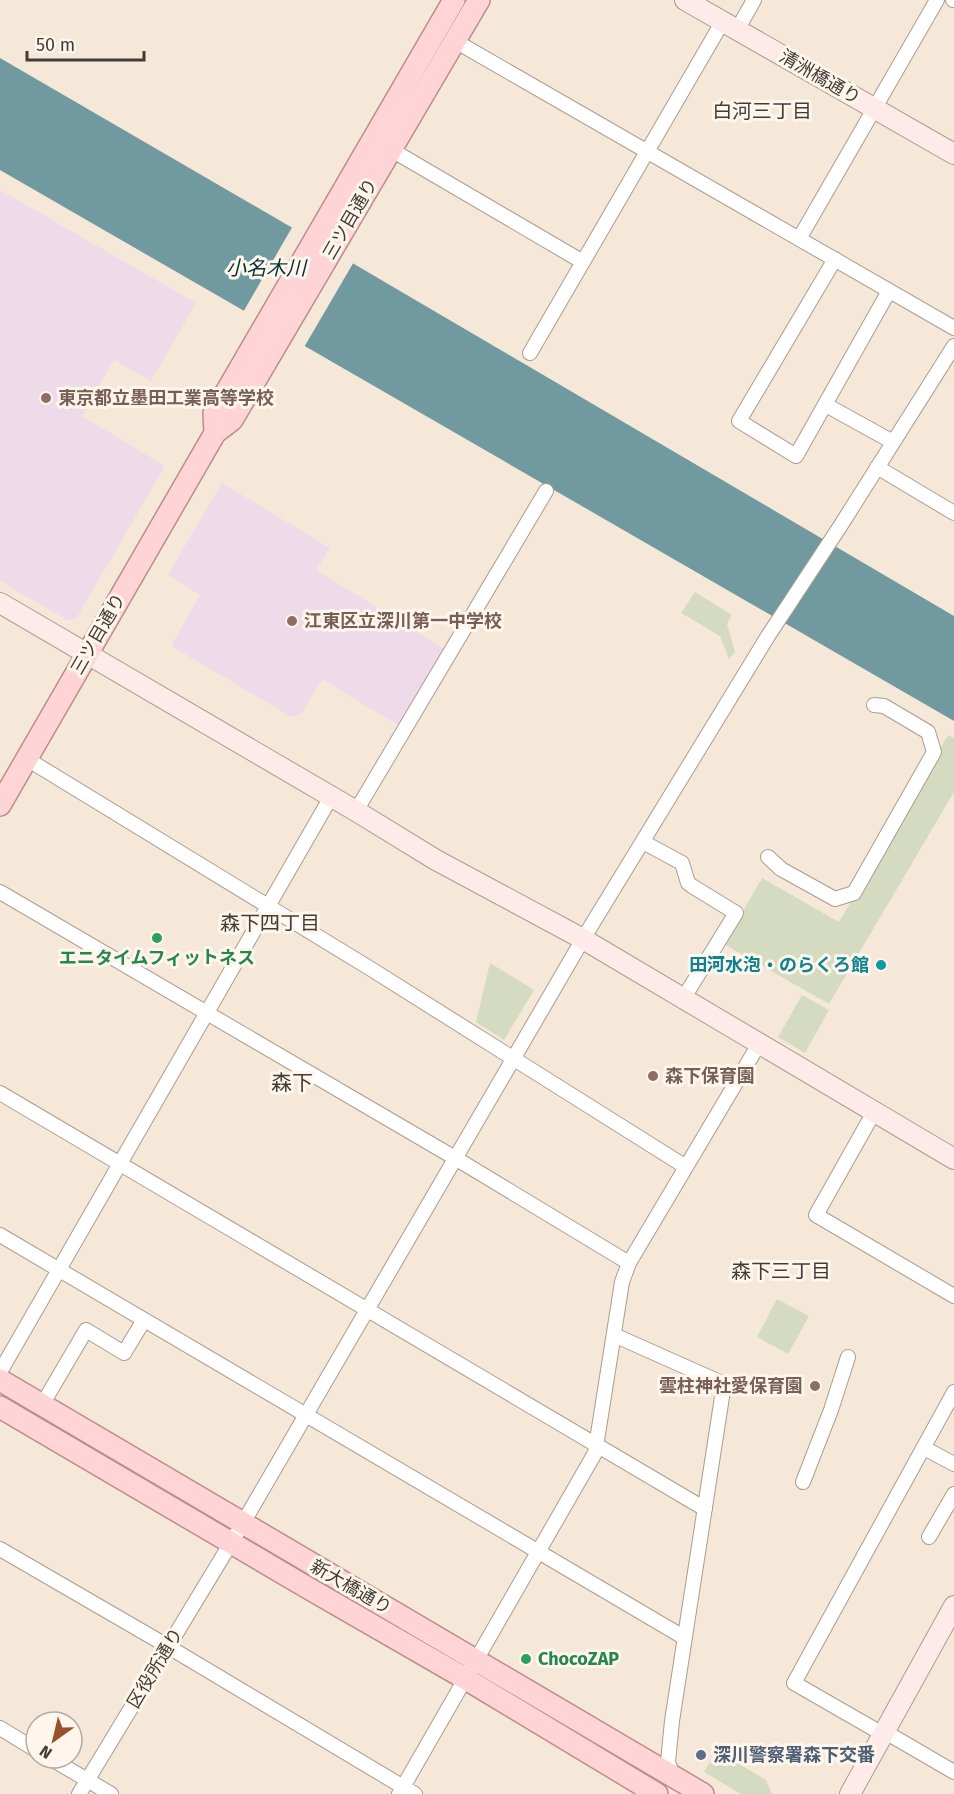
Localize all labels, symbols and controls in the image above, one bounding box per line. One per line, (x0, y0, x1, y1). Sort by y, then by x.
scale bar (27, 24, 144, 62)
text: 50 m (36, 34, 75, 56)
street label: 清洲橋通り (776, 45, 864, 109)
district label: 白河三丁目 (712, 99, 812, 123)
street label: 三ツ目通り (318, 175, 382, 263)
water label: 小名木川 (226, 256, 308, 280)
place label: 東京都立墨田工業高等学校 (58, 387, 274, 409)
marker: 東京都立墨田工業高等学校 (39, 391, 53, 405)
street label: 三ツ目通り (66, 590, 130, 678)
place label: 江東区立深川第一中学校 (304, 610, 502, 632)
marker: 江東区立深川第一中学校 (285, 614, 299, 628)
district label: 森下四丁目 (220, 911, 320, 935)
marker: エニタイムフィットネス (150, 931, 164, 945)
place label: エニタイムフィットネス (59, 947, 255, 969)
place label: 田河水泡・のらくろ館 (689, 954, 869, 976)
marker: 田河水泡・のらくろ館 (874, 958, 888, 972)
place label: 森下保育園 (665, 1065, 755, 1087)
marker: 森下保育園 (646, 1069, 660, 1083)
district label: 森下 (271, 1070, 313, 1096)
district label: 森下三丁目 (731, 1259, 831, 1283)
place label: 雲柱神社愛保育園 (659, 1375, 803, 1397)
marker: 雲柱神社愛保育園 (808, 1379, 822, 1393)
street label: 新大橋通り (307, 1555, 395, 1619)
street label: 区役所通り (122, 1624, 188, 1712)
place label: ChocoZAP (538, 1648, 619, 1670)
marker: ChocoZAP (519, 1652, 533, 1666)
north arrow (24, 1710, 84, 1770)
text: N (36, 1741, 56, 1763)
place label: 深川警察署森下交番 (713, 1744, 875, 1766)
marker: 深川警察署森下交番 (694, 1748, 708, 1762)

